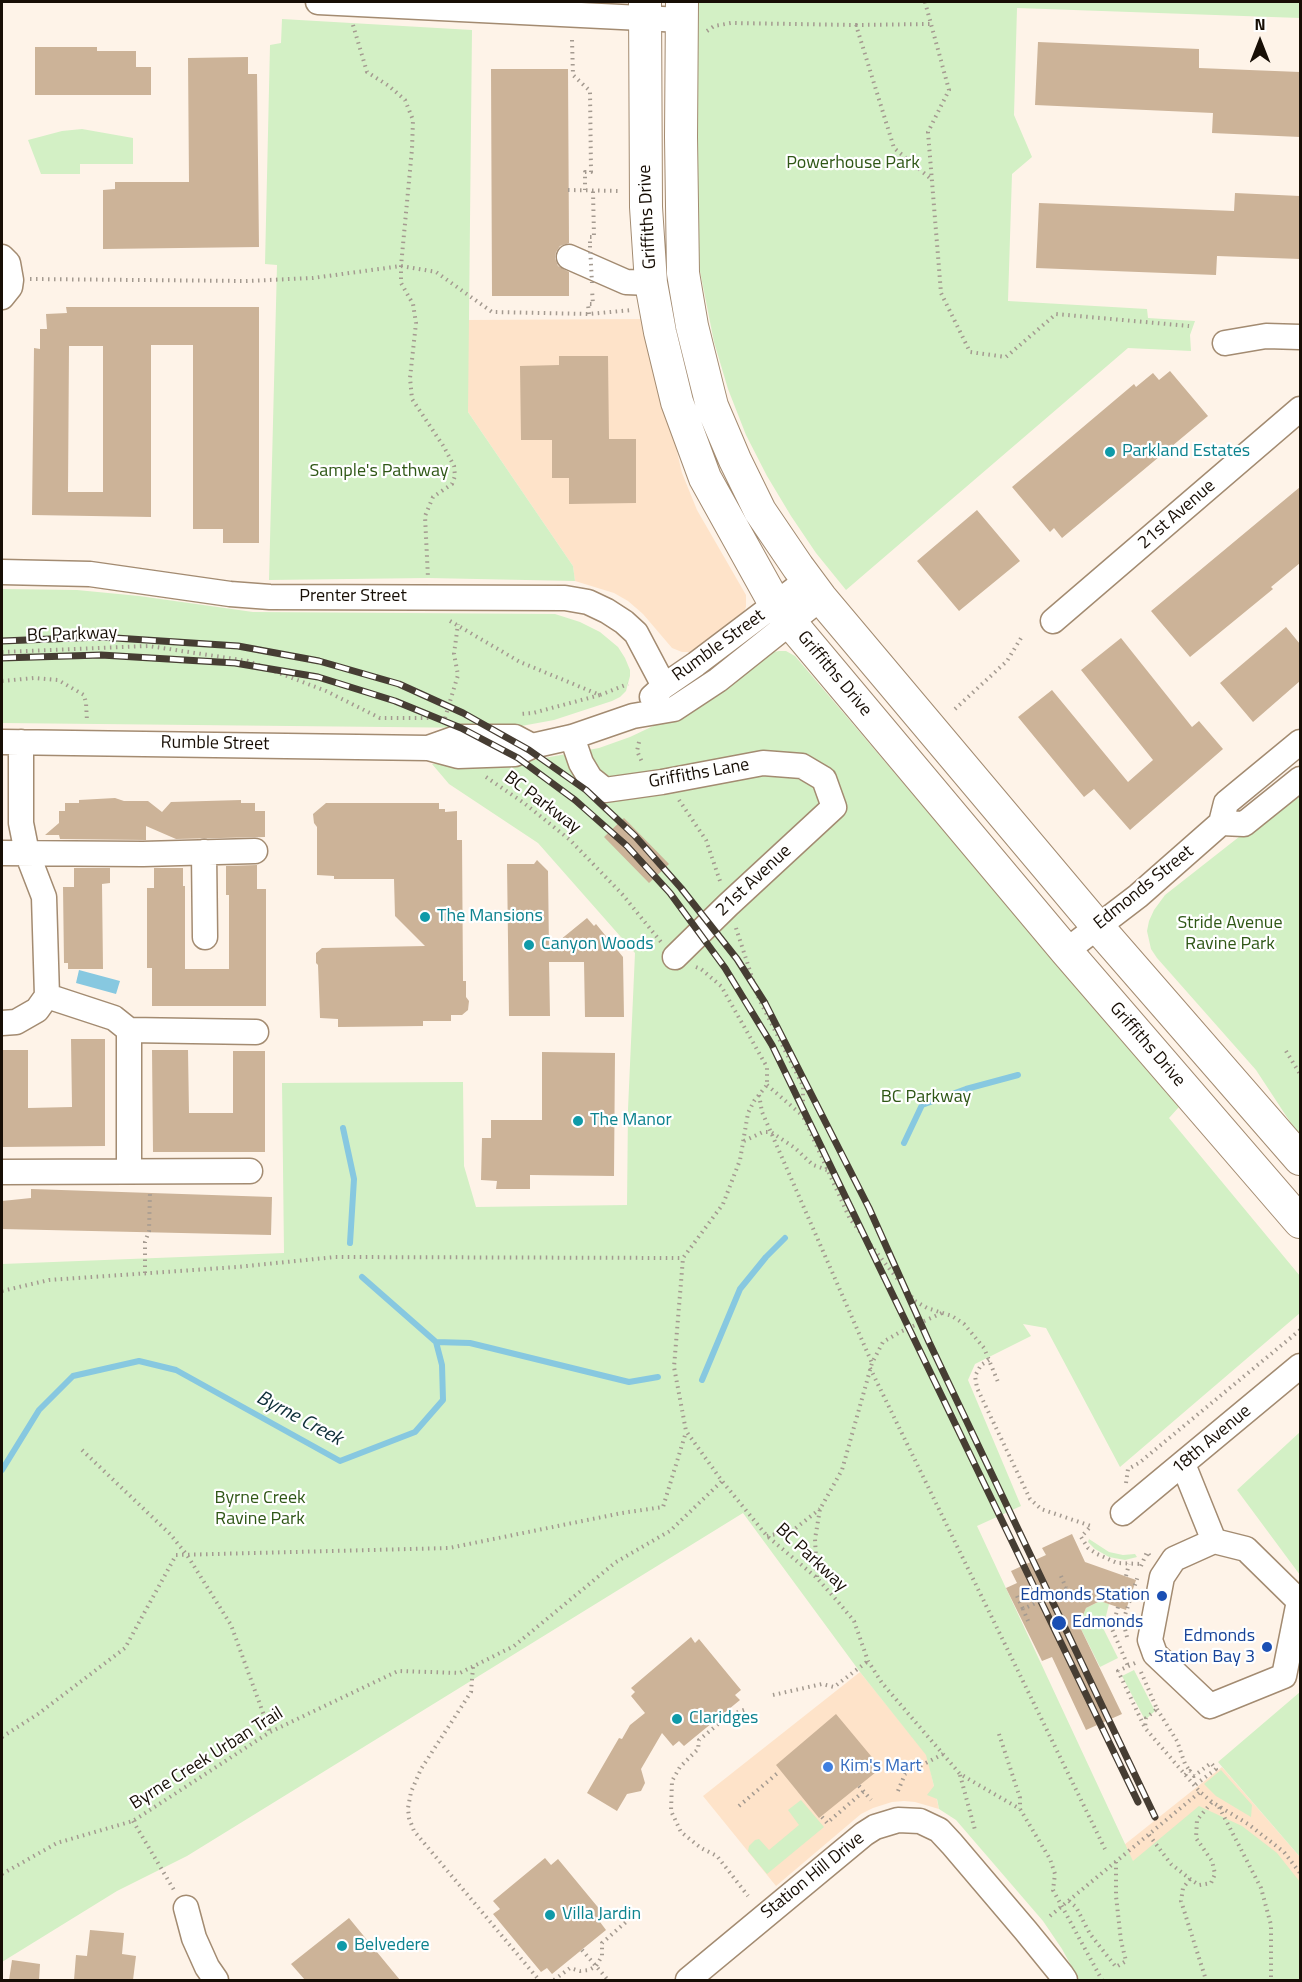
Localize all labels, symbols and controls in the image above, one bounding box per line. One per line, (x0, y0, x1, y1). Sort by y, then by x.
north arrow (1230, 12, 1290, 72)
text: N (1254, 12, 1266, 36)
park label: Powerhouse Park (786, 153, 920, 175)
street label: Griffiths Drive (634, 164, 662, 270)
place label: Parkland Estates (1122, 441, 1250, 463)
marker: Parkland Estates (1103, 445, 1117, 459)
park label: Sample's Pathway (309, 461, 449, 483)
street label: 21st Avenue (1134, 476, 1220, 554)
street label: Prenter Street (299, 586, 407, 608)
street label: Rumble Street (669, 605, 769, 687)
street label: BC Parkway (26, 623, 118, 647)
street label: Griffiths Drive (792, 627, 876, 721)
street label: Rumble Street (160, 732, 270, 756)
street label: Griffiths Lane (647, 755, 751, 793)
street label: BC Parkway (499, 767, 585, 839)
street label: 21st Avenue (712, 841, 796, 921)
street label: Edmonds Street (1090, 841, 1198, 935)
place label: The Mansions (437, 906, 543, 928)
marker: The Mansions (418, 910, 432, 924)
park label: Stride Avenue Ravine Park (1178, 913, 1282, 956)
place label: Canyon Woods (541, 934, 654, 956)
marker: Canyon Woods (522, 938, 536, 952)
street label: Griffiths Drive (1104, 998, 1190, 1092)
park label: BC Parkway (881, 1087, 971, 1109)
place label: The Manor (590, 1110, 672, 1132)
marker: The Manor (571, 1114, 585, 1128)
water label: Byrne Creek (252, 1386, 346, 1452)
street label: 18th Avenue (1168, 1401, 1256, 1479)
park label: Byrne Creek Ravine Park (214, 1488, 306, 1530)
street label: BC Parkway (771, 1519, 851, 1597)
place label: Edmonds Station (1020, 1585, 1150, 1607)
marker: Edmonds Station (1155, 1589, 1169, 1603)
place label: Edmonds (1072, 1612, 1143, 1634)
marker: Edmonds (1050, 1614, 1068, 1632)
place label: Edmonds Station Bay 3 (1154, 1626, 1255, 1668)
marker: Edmonds Station Bay 3 (1260, 1640, 1274, 1654)
street label: Byrne Creek Urban Trail (126, 1703, 288, 1815)
place label: Claridges (689, 1708, 758, 1730)
marker: Claridges (670, 1712, 684, 1726)
place label: Kim's Mart (840, 1756, 922, 1778)
marker: Kim's Mart (821, 1760, 835, 1774)
street label: Station Hill Drive (757, 1828, 869, 1924)
place label: Villa Jardin (562, 1904, 641, 1926)
marker: Villa Jardin (543, 1908, 557, 1922)
place label: Belvedere (354, 1935, 430, 1957)
marker: Belvedere (335, 1939, 349, 1953)

